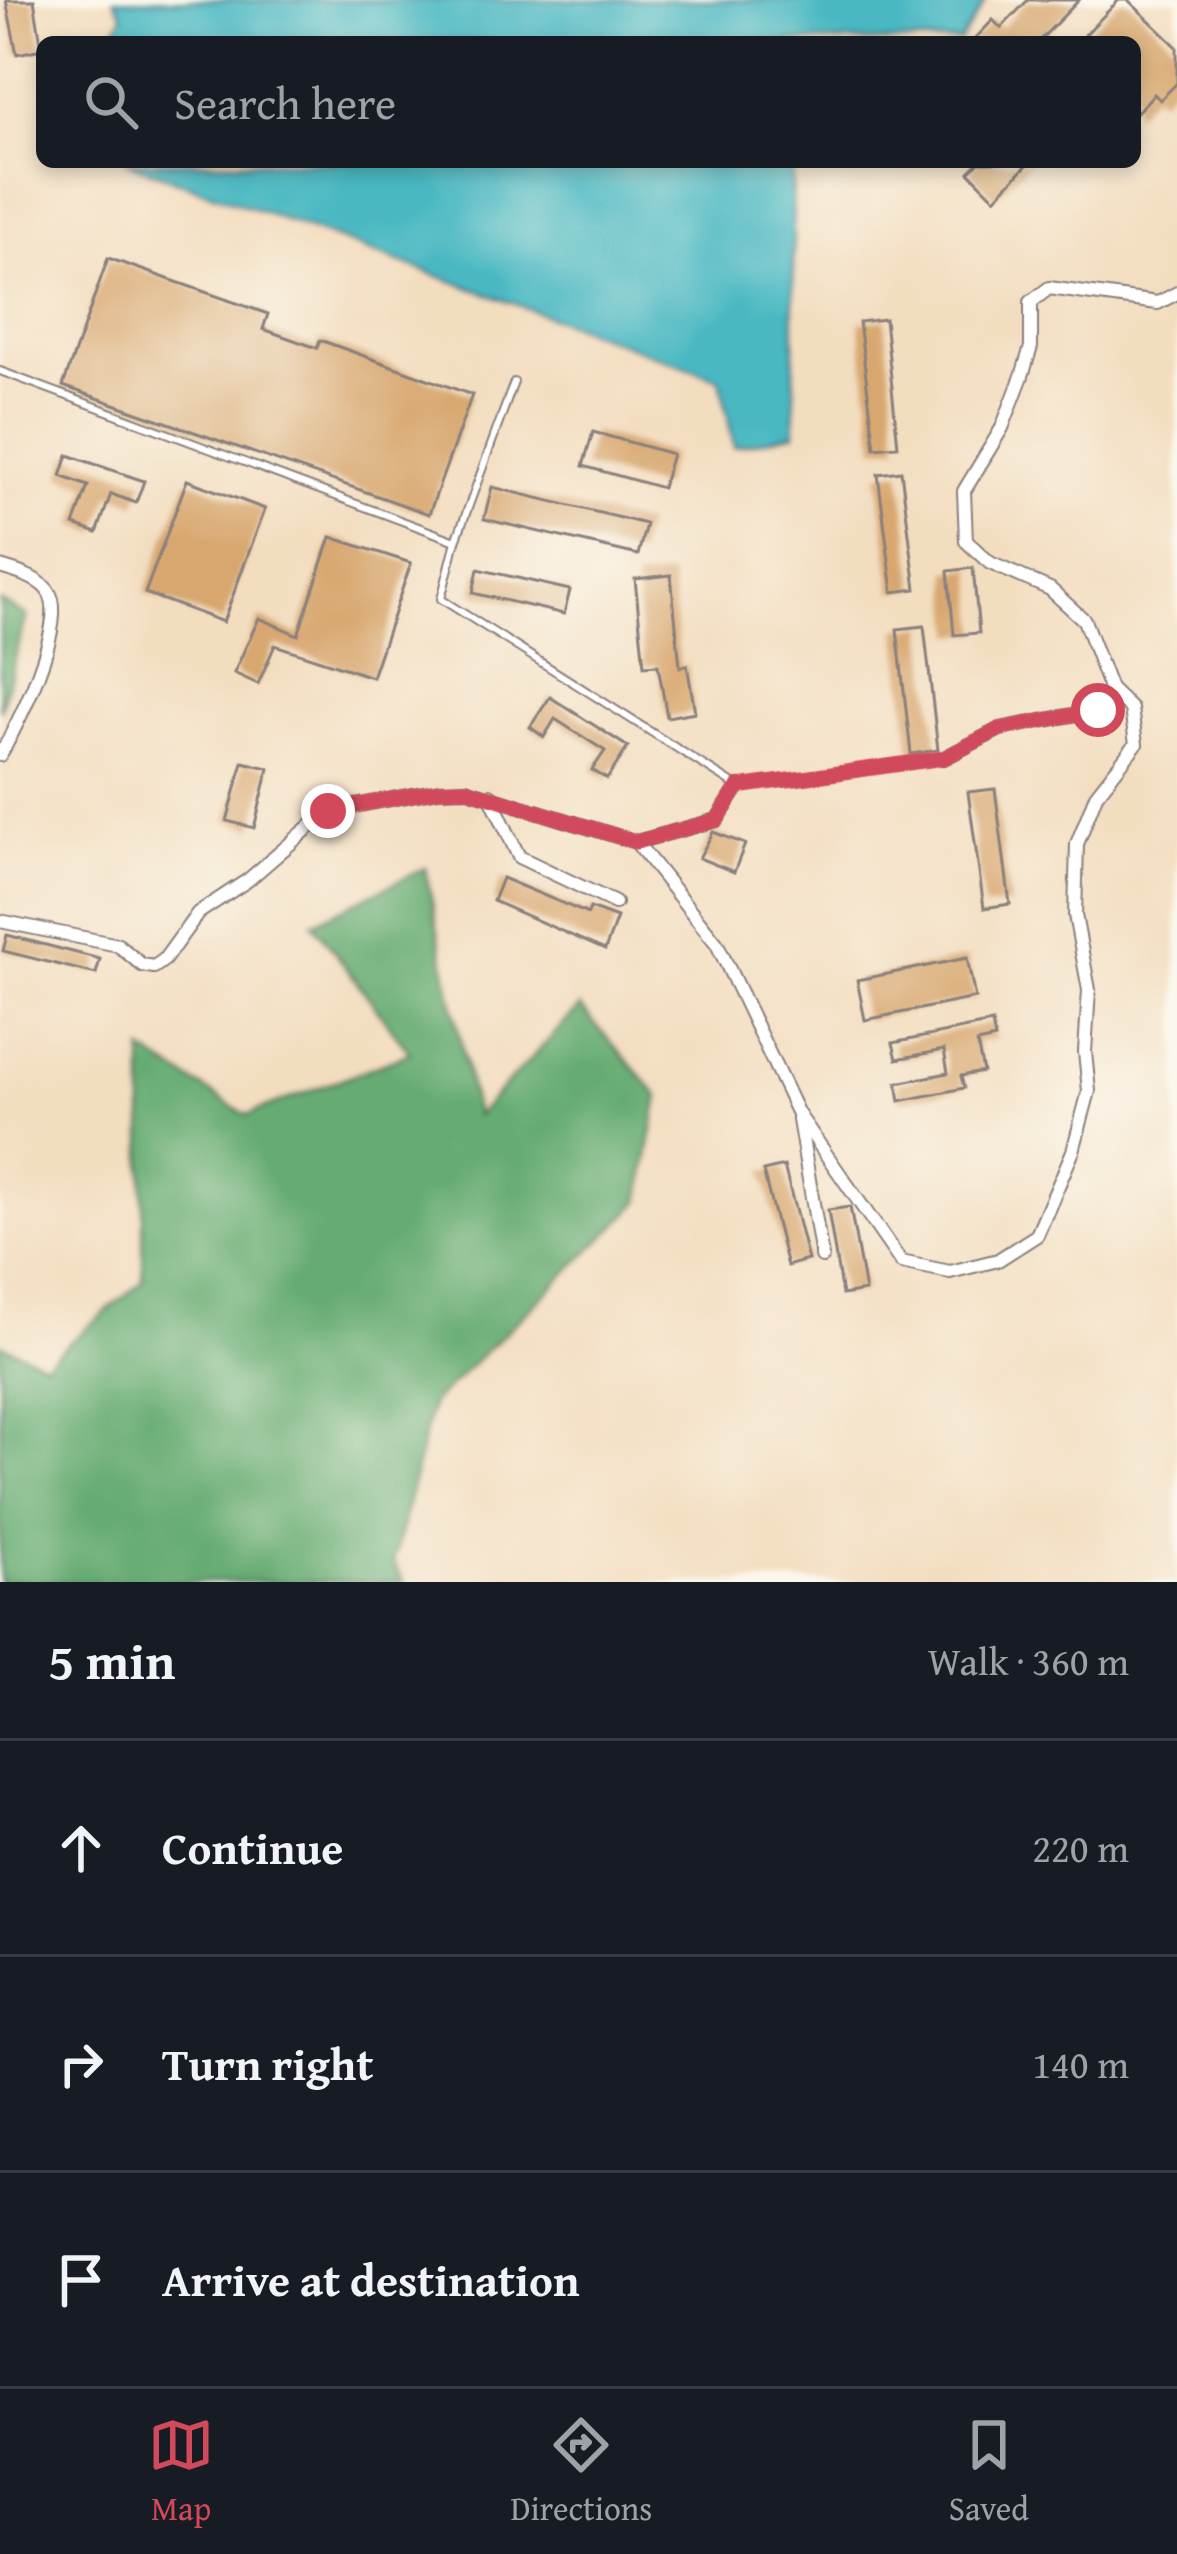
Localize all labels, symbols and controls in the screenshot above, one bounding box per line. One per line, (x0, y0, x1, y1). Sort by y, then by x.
search box (36, 36, 1141, 168)
icon: search (78, 69, 144, 135)
text: Search here (174, 70, 396, 135)
route start (1071, 683, 1125, 737)
route end (301, 784, 355, 838)
text: 5 min (48, 1623, 175, 1698)
text: Walk · 360 m (928, 1632, 1129, 1689)
icon: ahead (48, 1815, 114, 1881)
text: Continue (162, 1815, 343, 1880)
text: 220 m (1032, 1819, 1129, 1876)
icon: right (48, 2031, 114, 2097)
text: Turn right (162, 2031, 374, 2096)
text: 140 m (1032, 2035, 1129, 2092)
icon: arrive (48, 2247, 114, 2313)
text: Arrive at destination (162, 2247, 580, 2312)
tab: Map (148, 2412, 214, 2532)
tab: Directions (511, 2412, 652, 2532)
tab: Saved (949, 2412, 1029, 2532)

